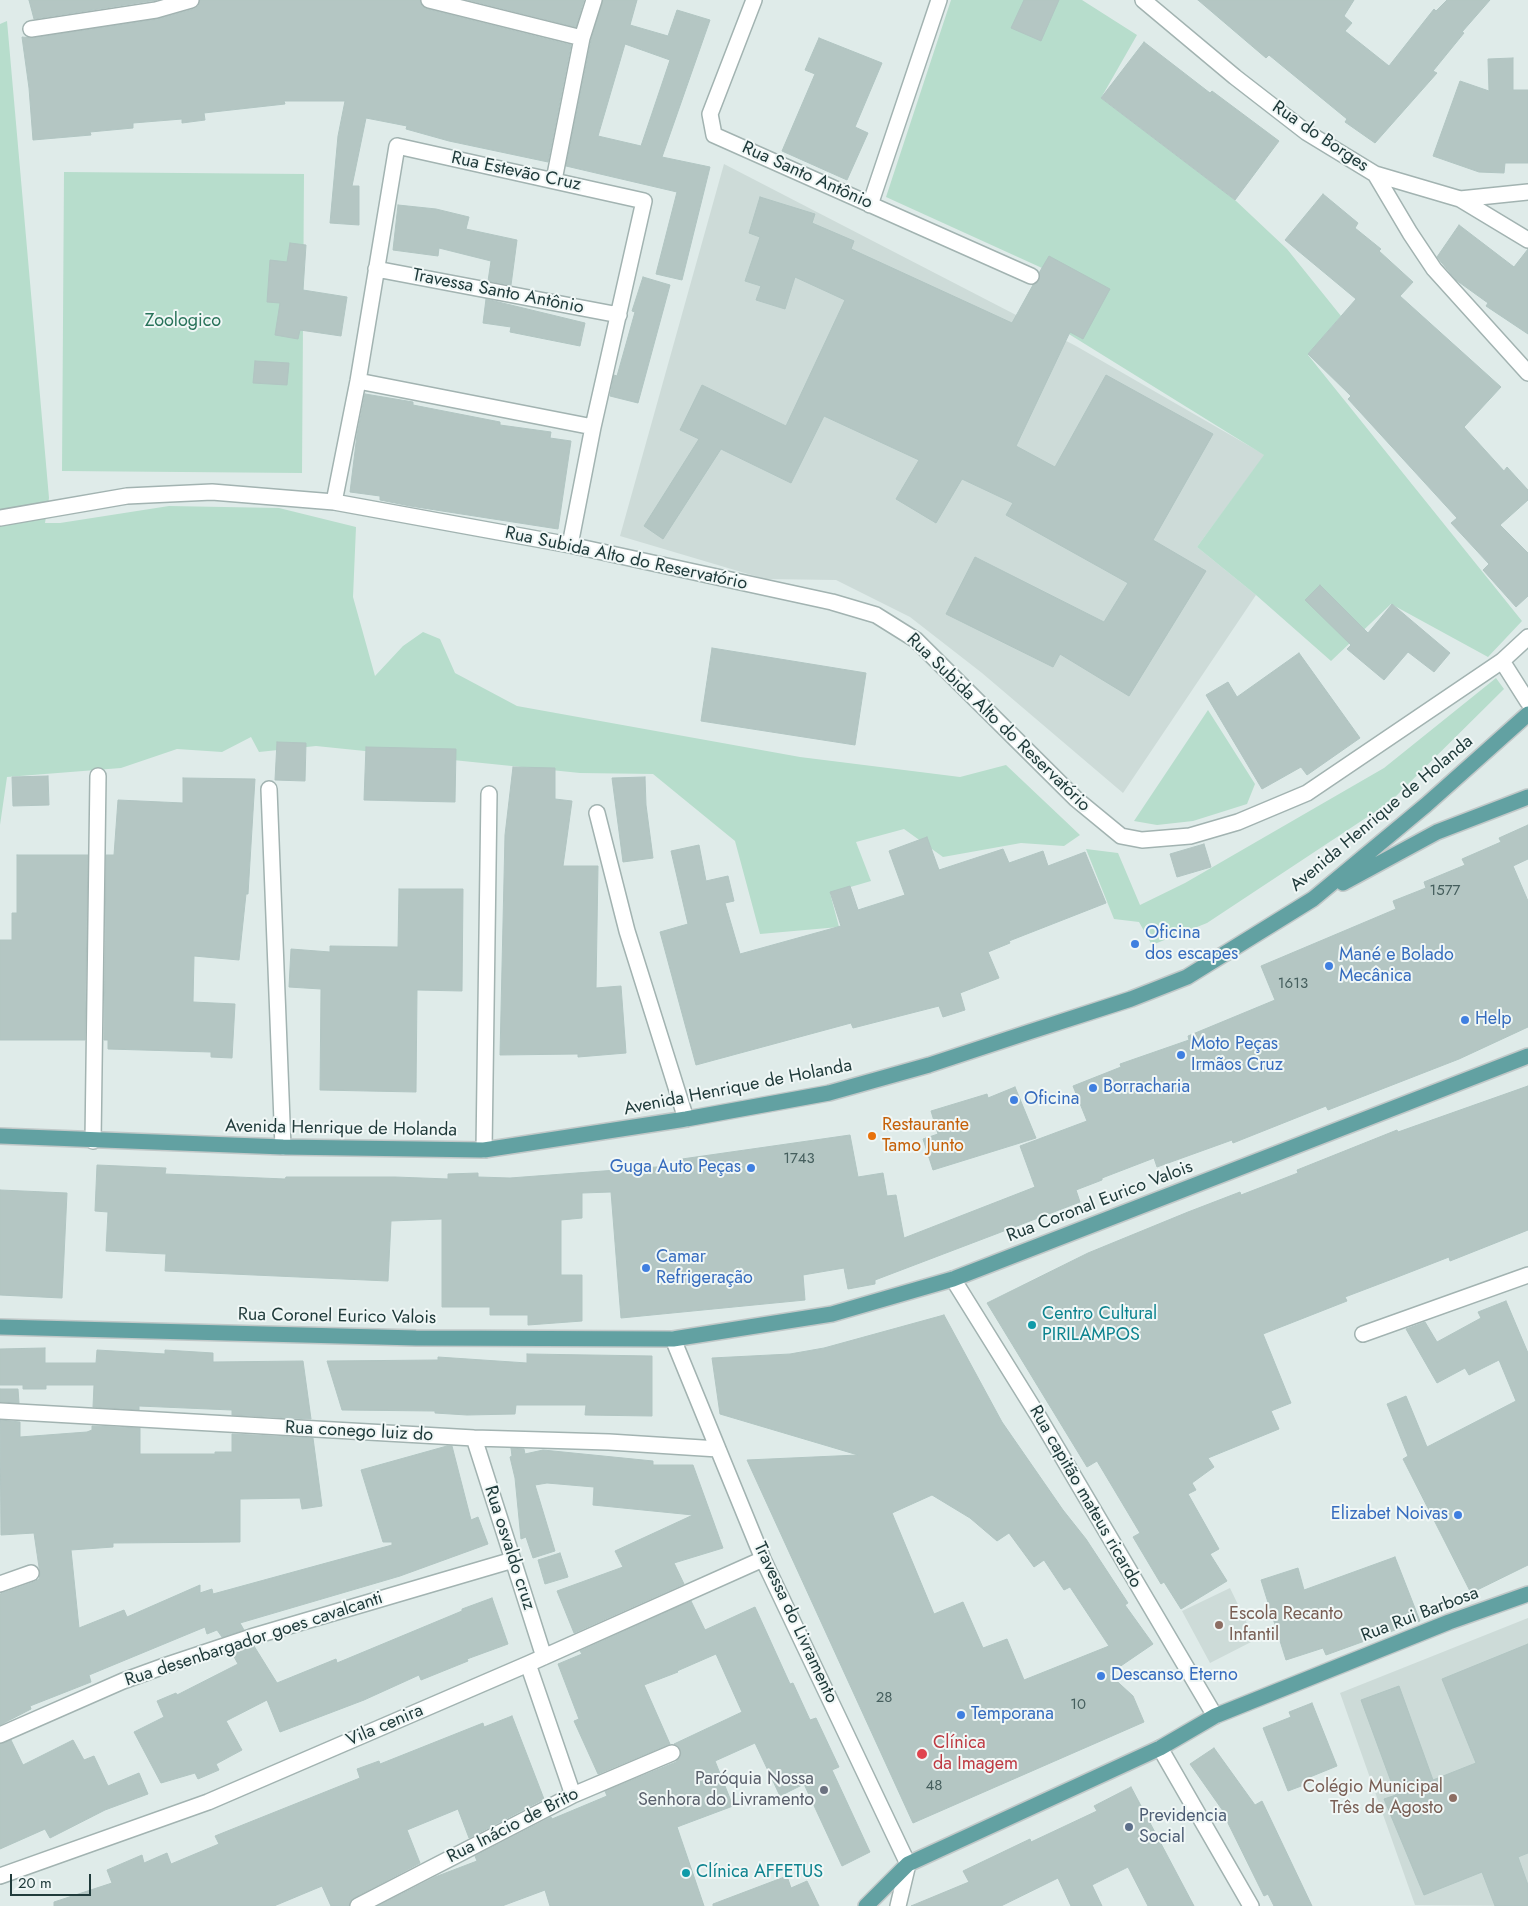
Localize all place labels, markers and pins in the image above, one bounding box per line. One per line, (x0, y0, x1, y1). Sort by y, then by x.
place label: Oficina dos escapes (1145, 923, 1238, 966)
marker: Oficina dos escapes (1129, 938, 1141, 950)
place label: Mané e Bolado Mecânica (1339, 945, 1454, 988)
marker: Mané e Bolado Mecânica (1323, 960, 1335, 972)
place label: Help (1475, 1009, 1512, 1031)
marker: Help (1459, 1014, 1471, 1026)
place label: Moto Peças Irmãos Cruz (1191, 1034, 1283, 1076)
marker: Moto Peças Irmãos Cruz (1175, 1049, 1187, 1061)
place label: Borracharia (1103, 1077, 1190, 1099)
marker: Borracharia (1087, 1082, 1099, 1094)
place label: Oficina (1024, 1089, 1079, 1111)
marker: Oficina (1008, 1094, 1020, 1106)
place label: Restaurante Tamo Junto (882, 1115, 969, 1158)
marker: Restaurante Tamo Junto (866, 1130, 878, 1142)
place label: Guga Auto Peças (610, 1157, 741, 1179)
marker: Guga Auto Peças (745, 1162, 757, 1174)
place label: Camar Refrigeração (656, 1247, 753, 1290)
marker: Camar Refrigeração (640, 1262, 652, 1274)
place label: Centro Cultural PIRILAMPOS (1042, 1304, 1157, 1346)
marker: Centro Cultural PIRILAMPOS (1026, 1319, 1038, 1331)
place label: Elizabet Noivas (1331, 1504, 1448, 1526)
marker: Elizabet Noivas (1452, 1509, 1464, 1521)
place label: Escola Recanto Infantil (1229, 1604, 1343, 1646)
marker: Escola Recanto Infantil (1213, 1619, 1225, 1631)
place label: Descanso Eterno (1111, 1665, 1238, 1687)
marker: Descanso Eterno (1095, 1670, 1107, 1682)
place label: Temporana (971, 1704, 1054, 1726)
marker: Temporana (955, 1709, 967, 1721)
place label: Clínica da Imagem (933, 1733, 1018, 1776)
marker: Clínica da Imagem (915, 1747, 929, 1761)
place label: Paróquia Nossa Senhora do Livramento (638, 1769, 814, 1812)
place label: Colégio Municipal Três de Agosto (1303, 1777, 1443, 1820)
marker: Paróquia Nossa Senhora do Livramento (818, 1784, 830, 1796)
marker: Colégio Municipal Três de Agosto (1447, 1792, 1459, 1804)
place label: Previdencia Social (1139, 1806, 1227, 1848)
marker: Previdencia Social (1123, 1821, 1135, 1833)
place label: Clínica AFFETUS (696, 1862, 823, 1884)
marker: Clínica AFFETUS (680, 1867, 692, 1879)

